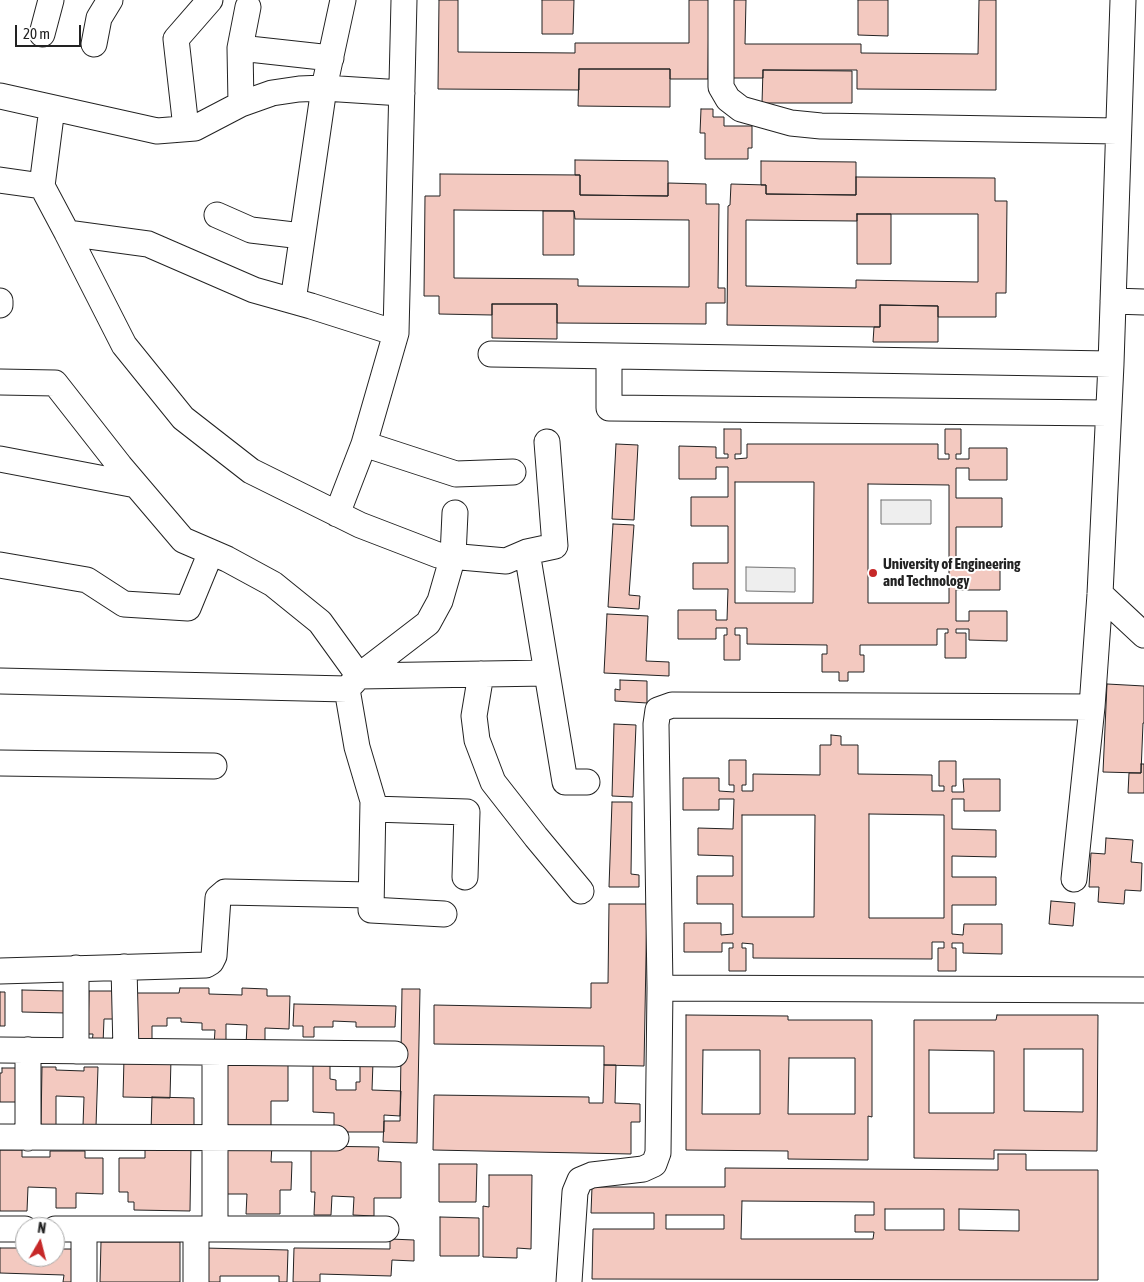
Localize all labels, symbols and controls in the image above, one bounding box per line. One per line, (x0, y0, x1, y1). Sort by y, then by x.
scale bar (18, 15, 84, 47)
text: 20 m (23, 25, 50, 42)
place label: University of Engineering and Technology (883, 555, 1020, 590)
marker: University of Engineering and Technology (867, 567, 879, 579)
north arrow (15, 1217, 65, 1267)
text: N (37, 1220, 47, 1237)

